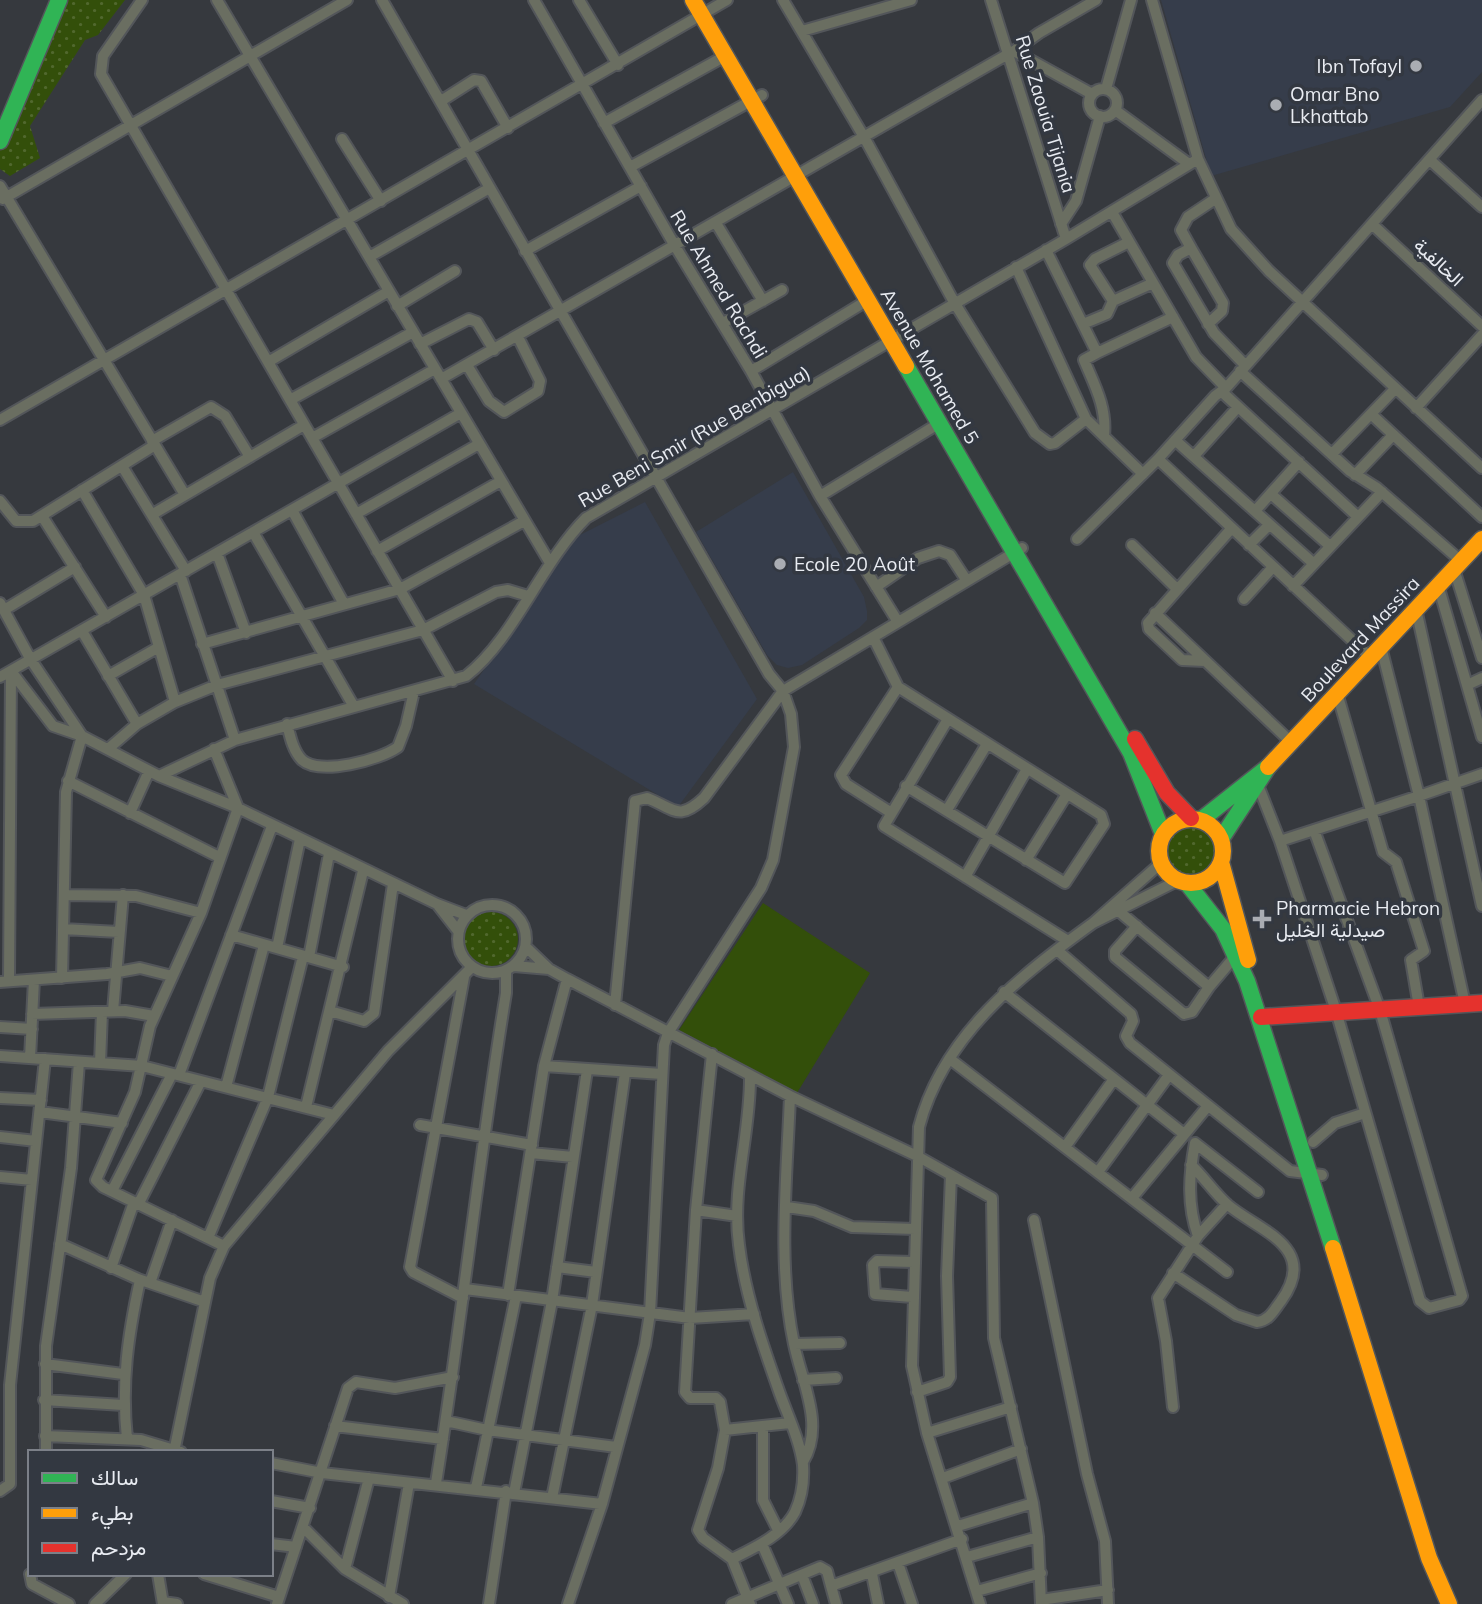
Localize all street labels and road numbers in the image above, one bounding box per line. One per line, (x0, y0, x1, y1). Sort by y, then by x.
street label: Rue Zaouia Tijania (1011, 32, 1081, 196)
street label: Rue Ahmed Rachdi (665, 205, 773, 363)
street label: الخالفية (1409, 233, 1469, 291)
street label: Avenue Mohamed 5 (876, 284, 984, 448)
street label: Rue Beni Smir (Rue Benbigua) (574, 360, 814, 512)
street label: Boulevard Massira (1296, 571, 1424, 707)

